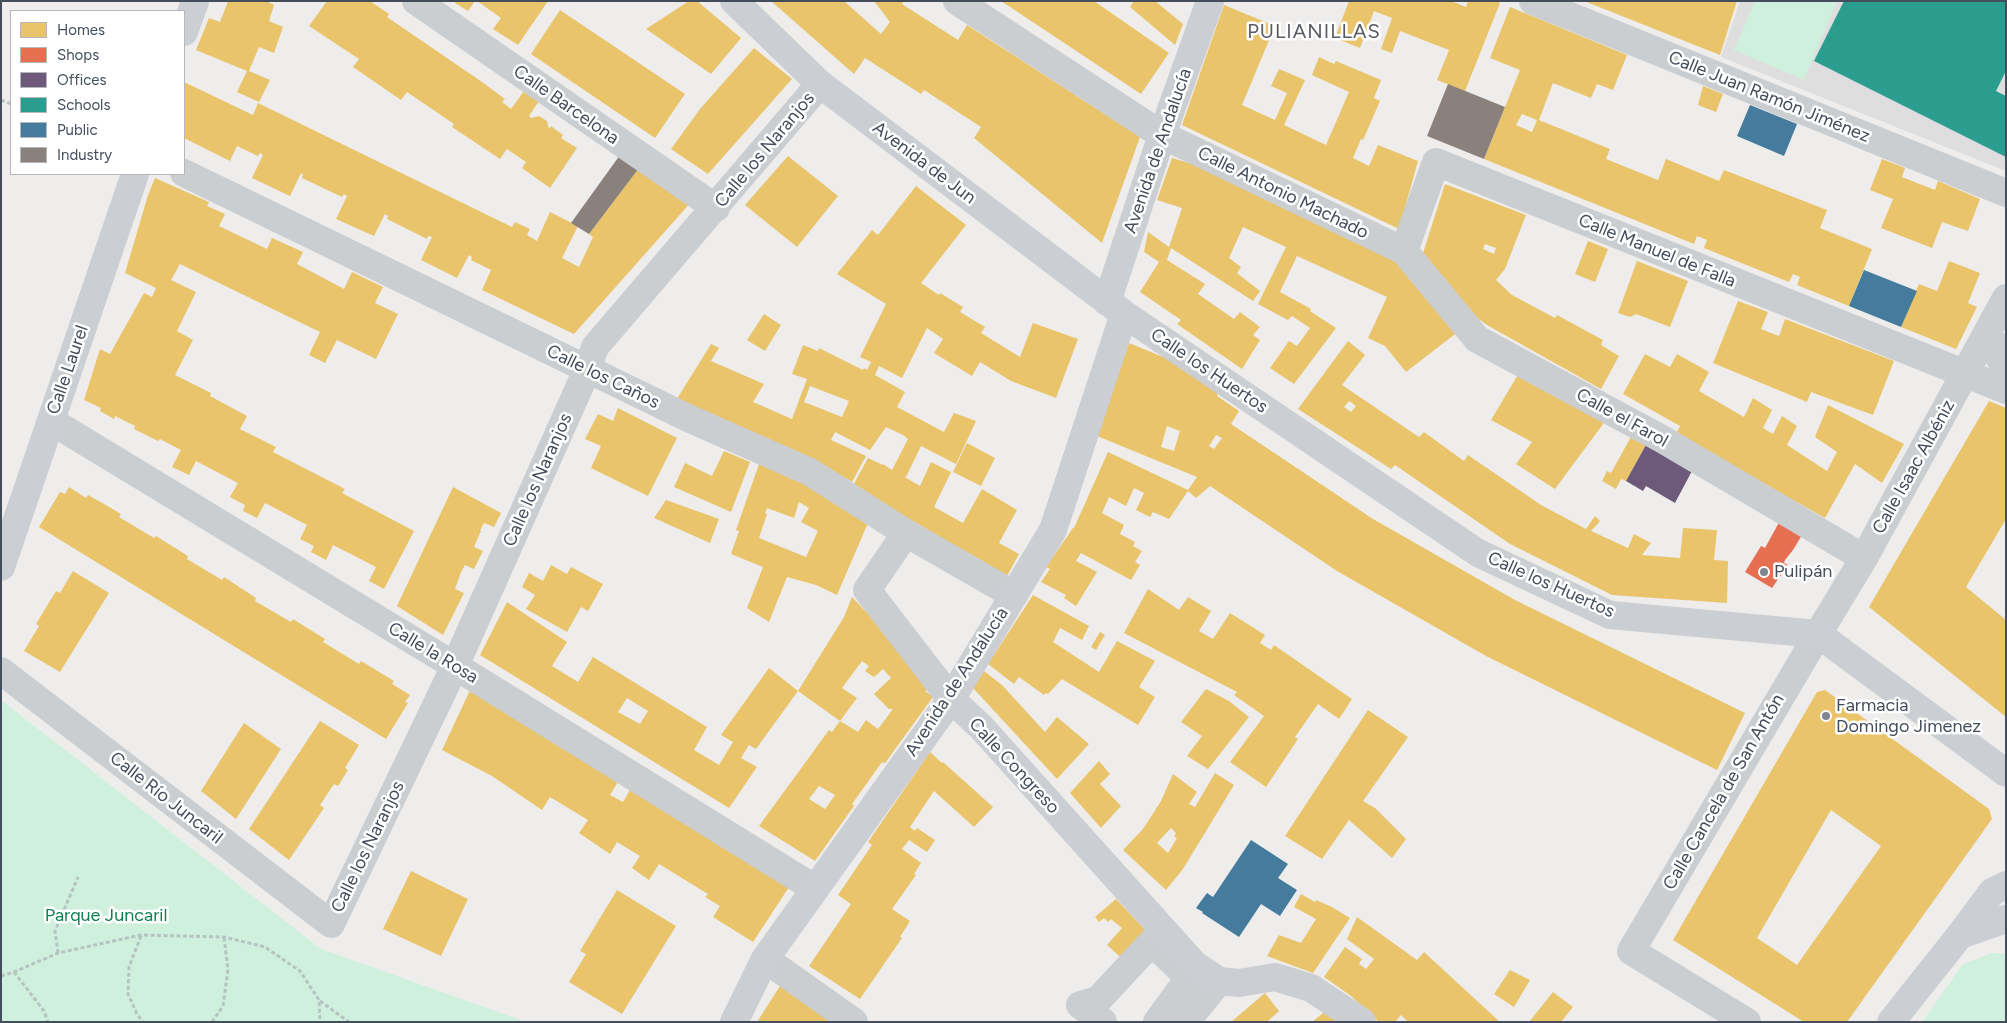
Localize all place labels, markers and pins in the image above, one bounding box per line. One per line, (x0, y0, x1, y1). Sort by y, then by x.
place label: Pulipán (1774, 561, 1832, 583)
marker: Pulipán (1758, 566, 1770, 578)
place label: Farmacia Domingo Jimenez (1836, 695, 1981, 738)
marker: Farmacia Domingo Jimenez (1820, 710, 1832, 722)

